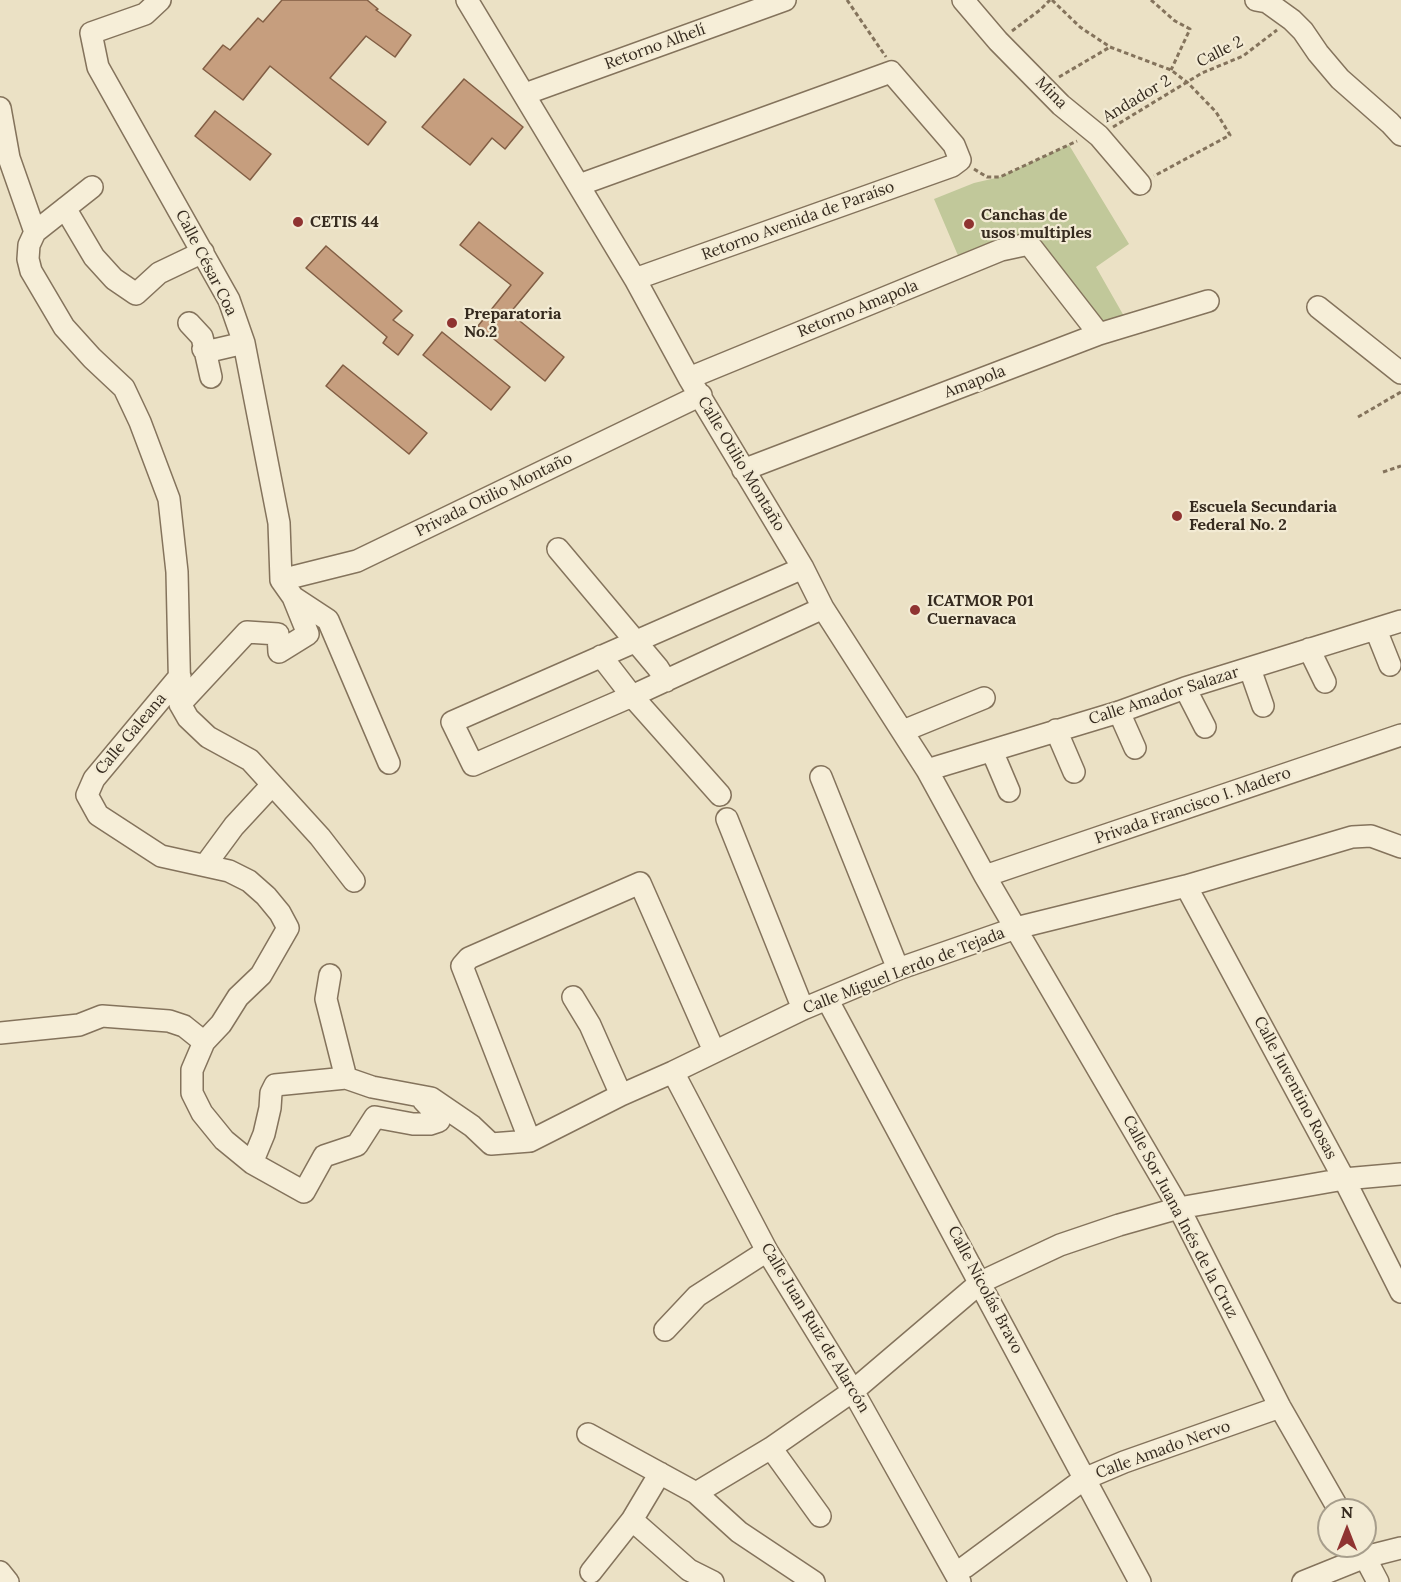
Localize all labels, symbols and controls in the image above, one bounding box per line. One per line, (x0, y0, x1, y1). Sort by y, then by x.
street label: Retorno Alhelí (602, 20, 708, 74)
street label: Calle 2 (1194, 32, 1246, 72)
street label: Andador 2 (1099, 71, 1175, 127)
street label: Mina (1031, 73, 1071, 113)
street label: Retorno Avenida de Paraíso (699, 177, 897, 265)
place label: Canchas de usos multiples (981, 205, 1092, 243)
street label: Calle César Coa (171, 207, 241, 319)
place label: CETIS 44 (310, 212, 379, 232)
marker: CETIS 44 (291, 215, 305, 229)
marker: Canchas de usos multiples (962, 217, 976, 231)
street label: Retorno Amapola (795, 276, 921, 342)
place label: Preparatoria No.2 (464, 304, 561, 342)
marker: Preparatoria No.2 (445, 316, 459, 330)
street label: Amapola (942, 362, 1008, 402)
street label: Calle Otilio Montaño (693, 393, 789, 535)
street label: Privada Otilio Montaño (412, 449, 576, 541)
place label: Escuela Secundaria Federal No. 2 (1189, 497, 1337, 535)
marker: Escuela Secundaria Federal No. 2 (1170, 509, 1184, 523)
place label: ICATMOR P01 Cuernavaca (927, 591, 1034, 629)
marker: ICATMOR P01 Cuernavaca (908, 603, 922, 617)
street label: Calle Amador Salazar (1086, 663, 1242, 729)
street label: Calle Galeana (91, 689, 171, 779)
street label: Privada Francisco I. Madero (1092, 763, 1294, 849)
street label: Calle Miguel Lerdo de Tejada (800, 924, 1008, 1018)
street label: Calle Juventino Rosas (1249, 1013, 1341, 1163)
street label: Calle Sor Juana Inés de la Cruz (1118, 1112, 1242, 1322)
street label: Calle Nicolás Bravo (943, 1223, 1027, 1357)
street label: Calle Juan Ruiz de Alarcón (757, 1240, 873, 1416)
street label: Calle Amado Nervo (1093, 1417, 1233, 1483)
north arrow (1317, 1498, 1377, 1558)
text: N (1341, 1502, 1353, 1522)

